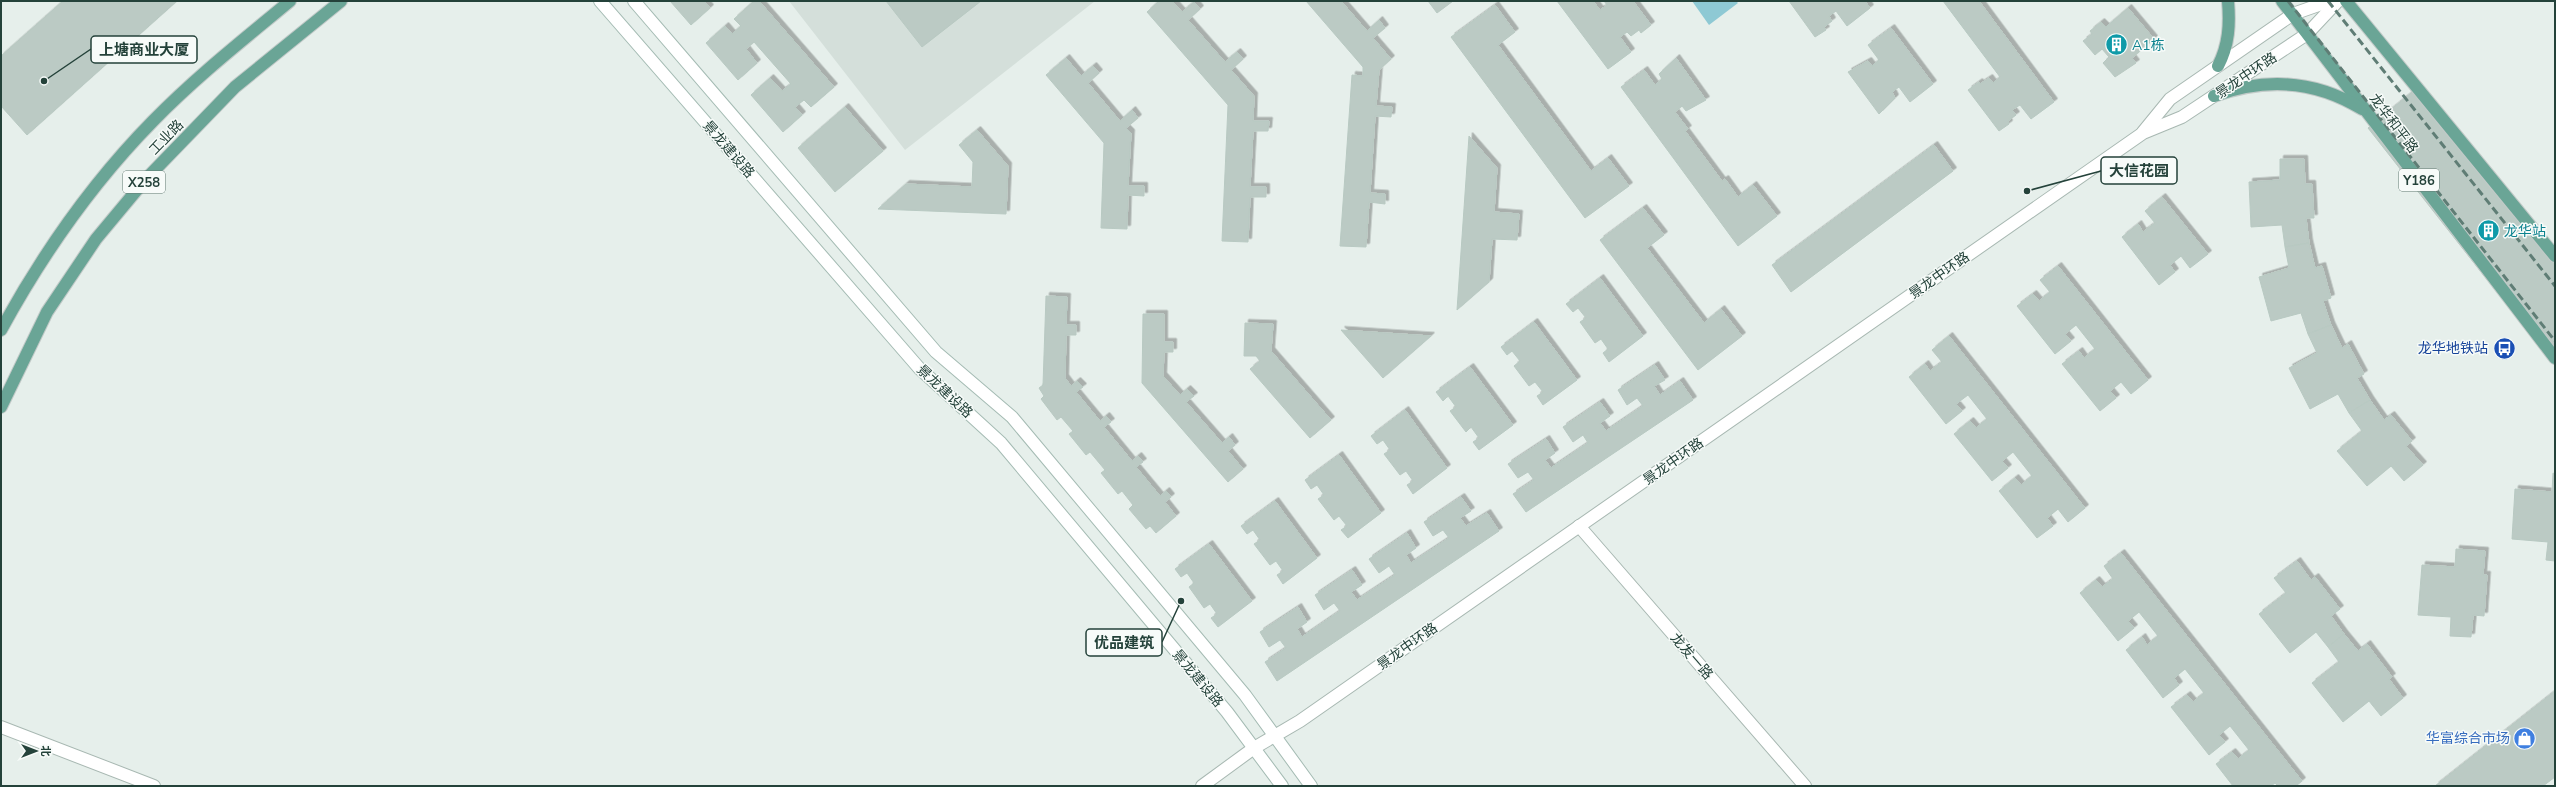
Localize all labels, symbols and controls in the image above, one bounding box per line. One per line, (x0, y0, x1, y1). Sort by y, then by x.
building icon: A1栋 (2104, 32, 2130, 58)
callout: 上塘商业大厦 (91, 36, 197, 63)
place label: A1栋 (2132, 36, 2165, 55)
text: 上塘商业大厦 (99, 40, 189, 60)
street label: 景龙中环路 (2212, 48, 2281, 103)
street label: 龙华和平路 (2365, 90, 2422, 157)
street label: 工业路 (145, 116, 188, 159)
street label: 景龙建设路 (698, 117, 759, 182)
callout: 大信花园 (2101, 157, 2177, 184)
text: 大信花园 (2109, 161, 2169, 181)
road number: Y186 (2399, 169, 2439, 191)
road number: X258 (123, 171, 165, 193)
building icon: 龙华站 (2475, 218, 2501, 244)
place label: 龙华站 (2504, 222, 2546, 241)
street label: 景龙中环路 (1905, 248, 1973, 303)
bus stop icon: 龙华地铁站 (2491, 335, 2517, 361)
place label: 龙华地铁站 (2418, 339, 2488, 358)
street label: 景龙建设路 (913, 361, 977, 422)
street label: 景龙中环路 (1639, 434, 1707, 489)
street label: 景龙中环路 (1373, 619, 1441, 674)
callout: 优品建筑 (1086, 629, 1162, 656)
street label: 龙发一路 (1666, 629, 1717, 684)
text: 优品建筑 (1094, 633, 1154, 653)
street label: 景龙建设路 (1168, 645, 1227, 711)
shop icon: 华富综合市场 (2512, 725, 2538, 751)
place label: 华富综合市场 (2426, 729, 2510, 748)
north arrow (16, 731, 56, 771)
text: 北 (38, 746, 53, 757)

